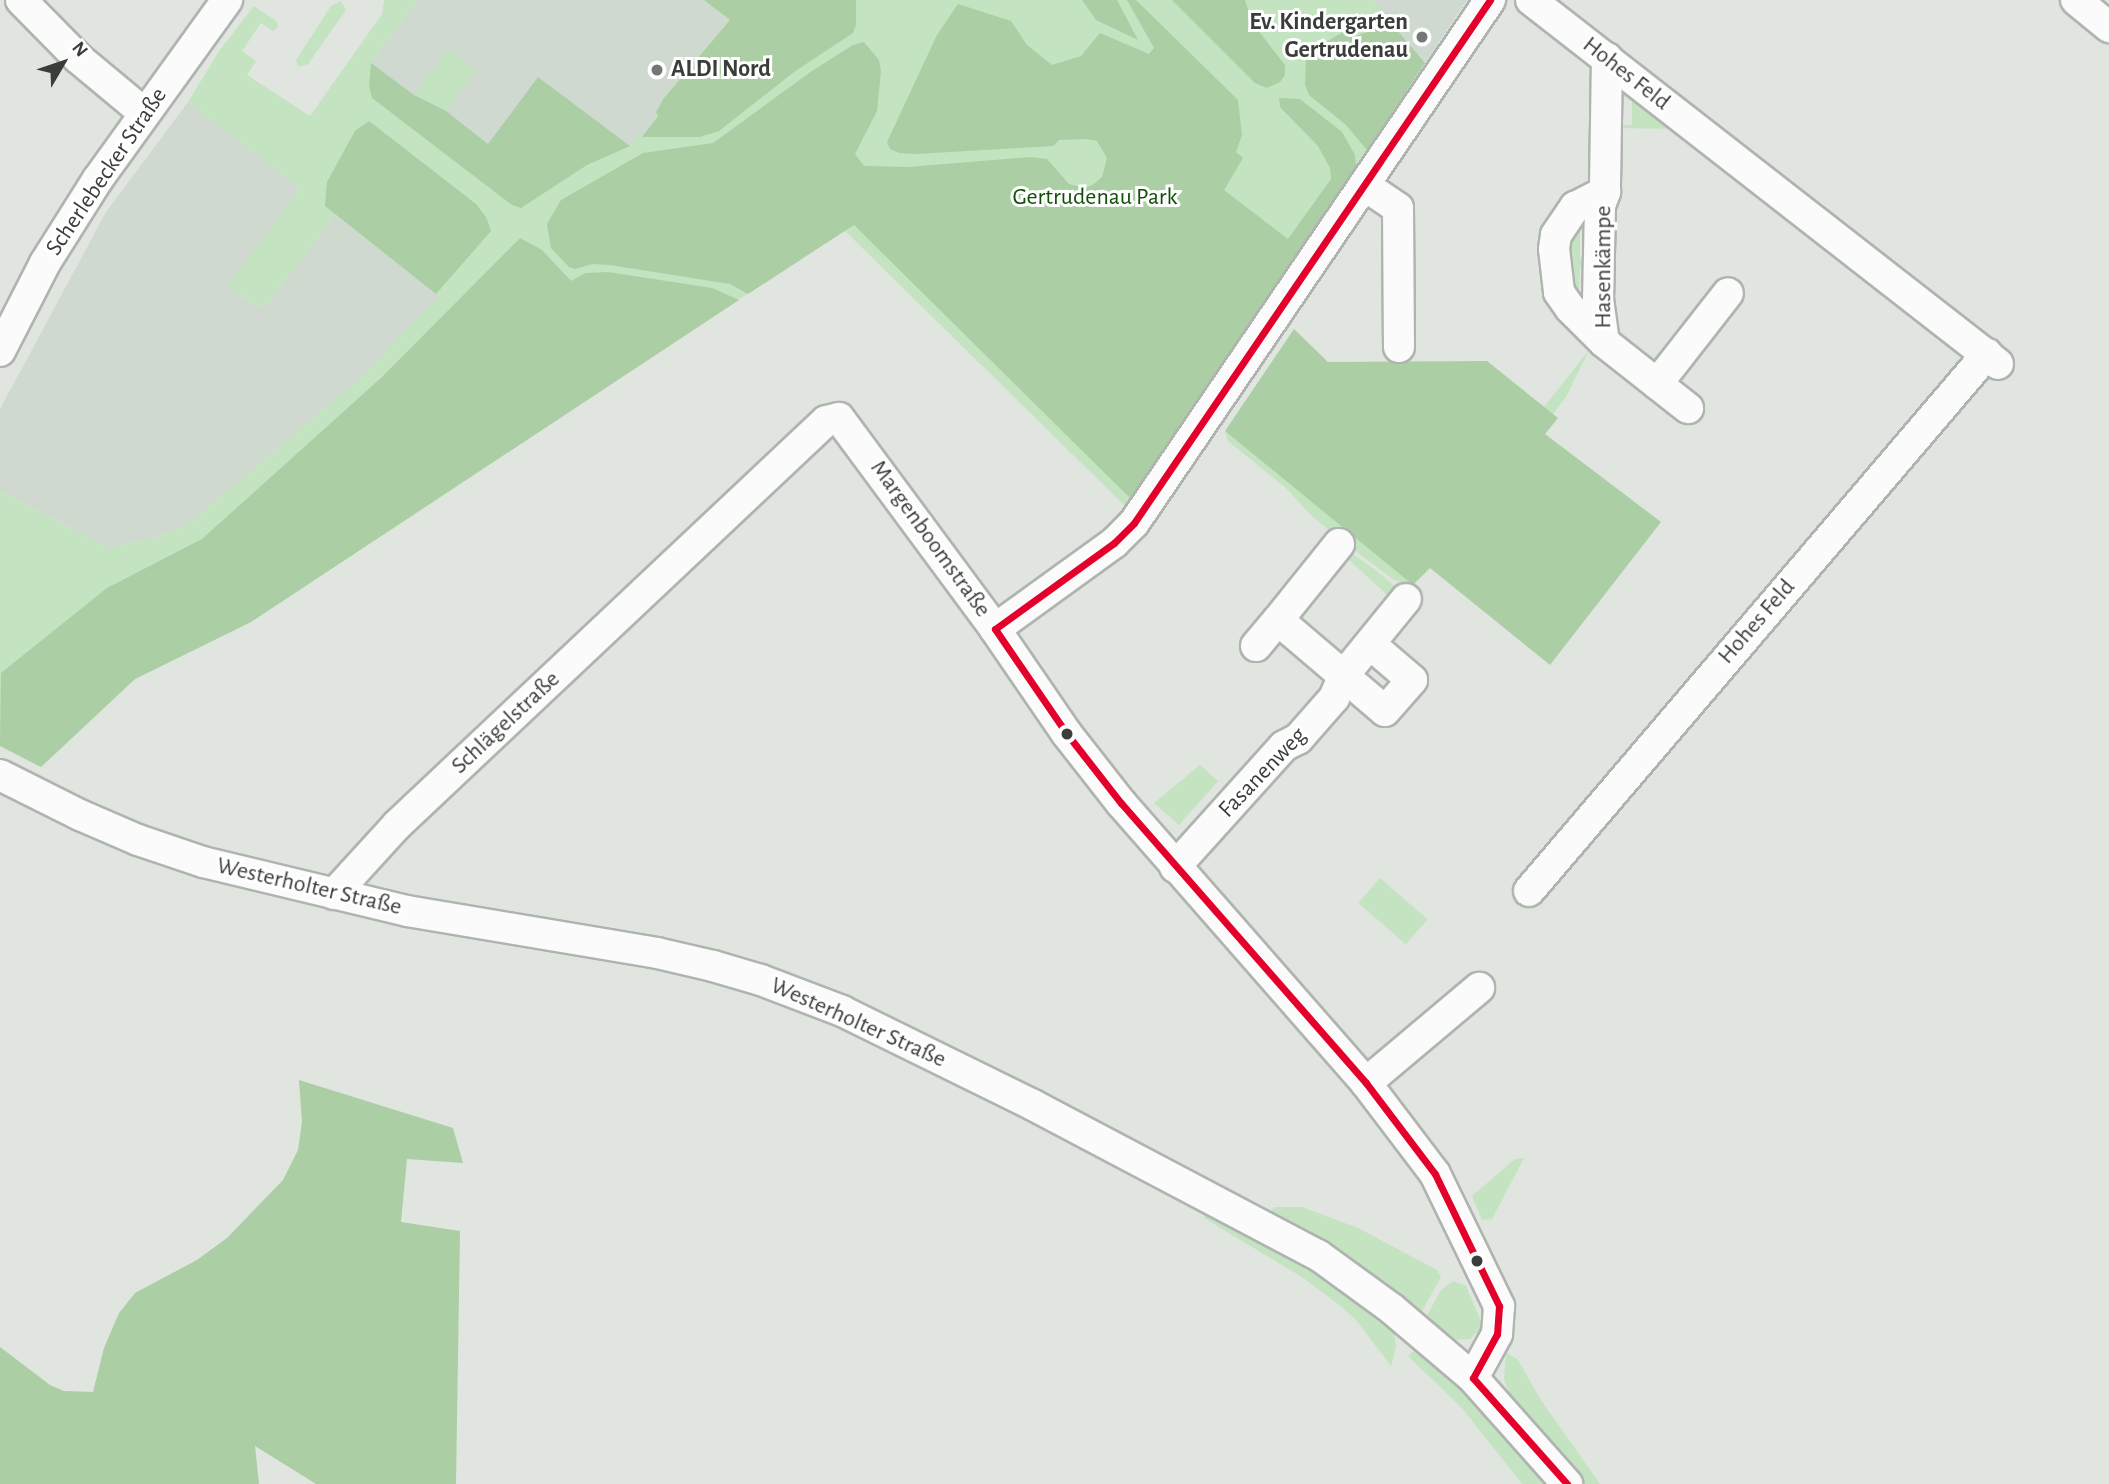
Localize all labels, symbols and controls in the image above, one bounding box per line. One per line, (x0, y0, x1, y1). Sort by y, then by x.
place label: Ev. Kindergarten Gertrudenau (1249, 9, 1408, 65)
north arrow (28, 28, 98, 98)
marker: Ev. Kindergarten Gertrudenau (1414, 29, 1430, 45)
street label: Hohes Feld (1577, 31, 1675, 117)
text: N (68, 38, 91, 61)
place label: ALDI Nord (671, 56, 771, 84)
marker: ALDI Nord (649, 62, 665, 78)
street label: Scherlebecker Straße (40, 83, 174, 261)
park label: Gertrudenau Park (1013, 184, 1177, 212)
street label: Hasenkämpe (1590, 205, 1618, 329)
street label: Margenboomstraße (863, 455, 997, 623)
street label: Hohes Feld (1712, 574, 1802, 670)
street label: Schlägelstraße (446, 665, 566, 781)
street label: Fasanenweg (1213, 722, 1313, 824)
unlabelled marker (1060, 727, 1074, 741)
street label: Westerholter Straße (214, 852, 404, 922)
street label: Westerholter Straße (766, 971, 950, 1075)
unlabelled marker (1470, 1254, 1484, 1268)

